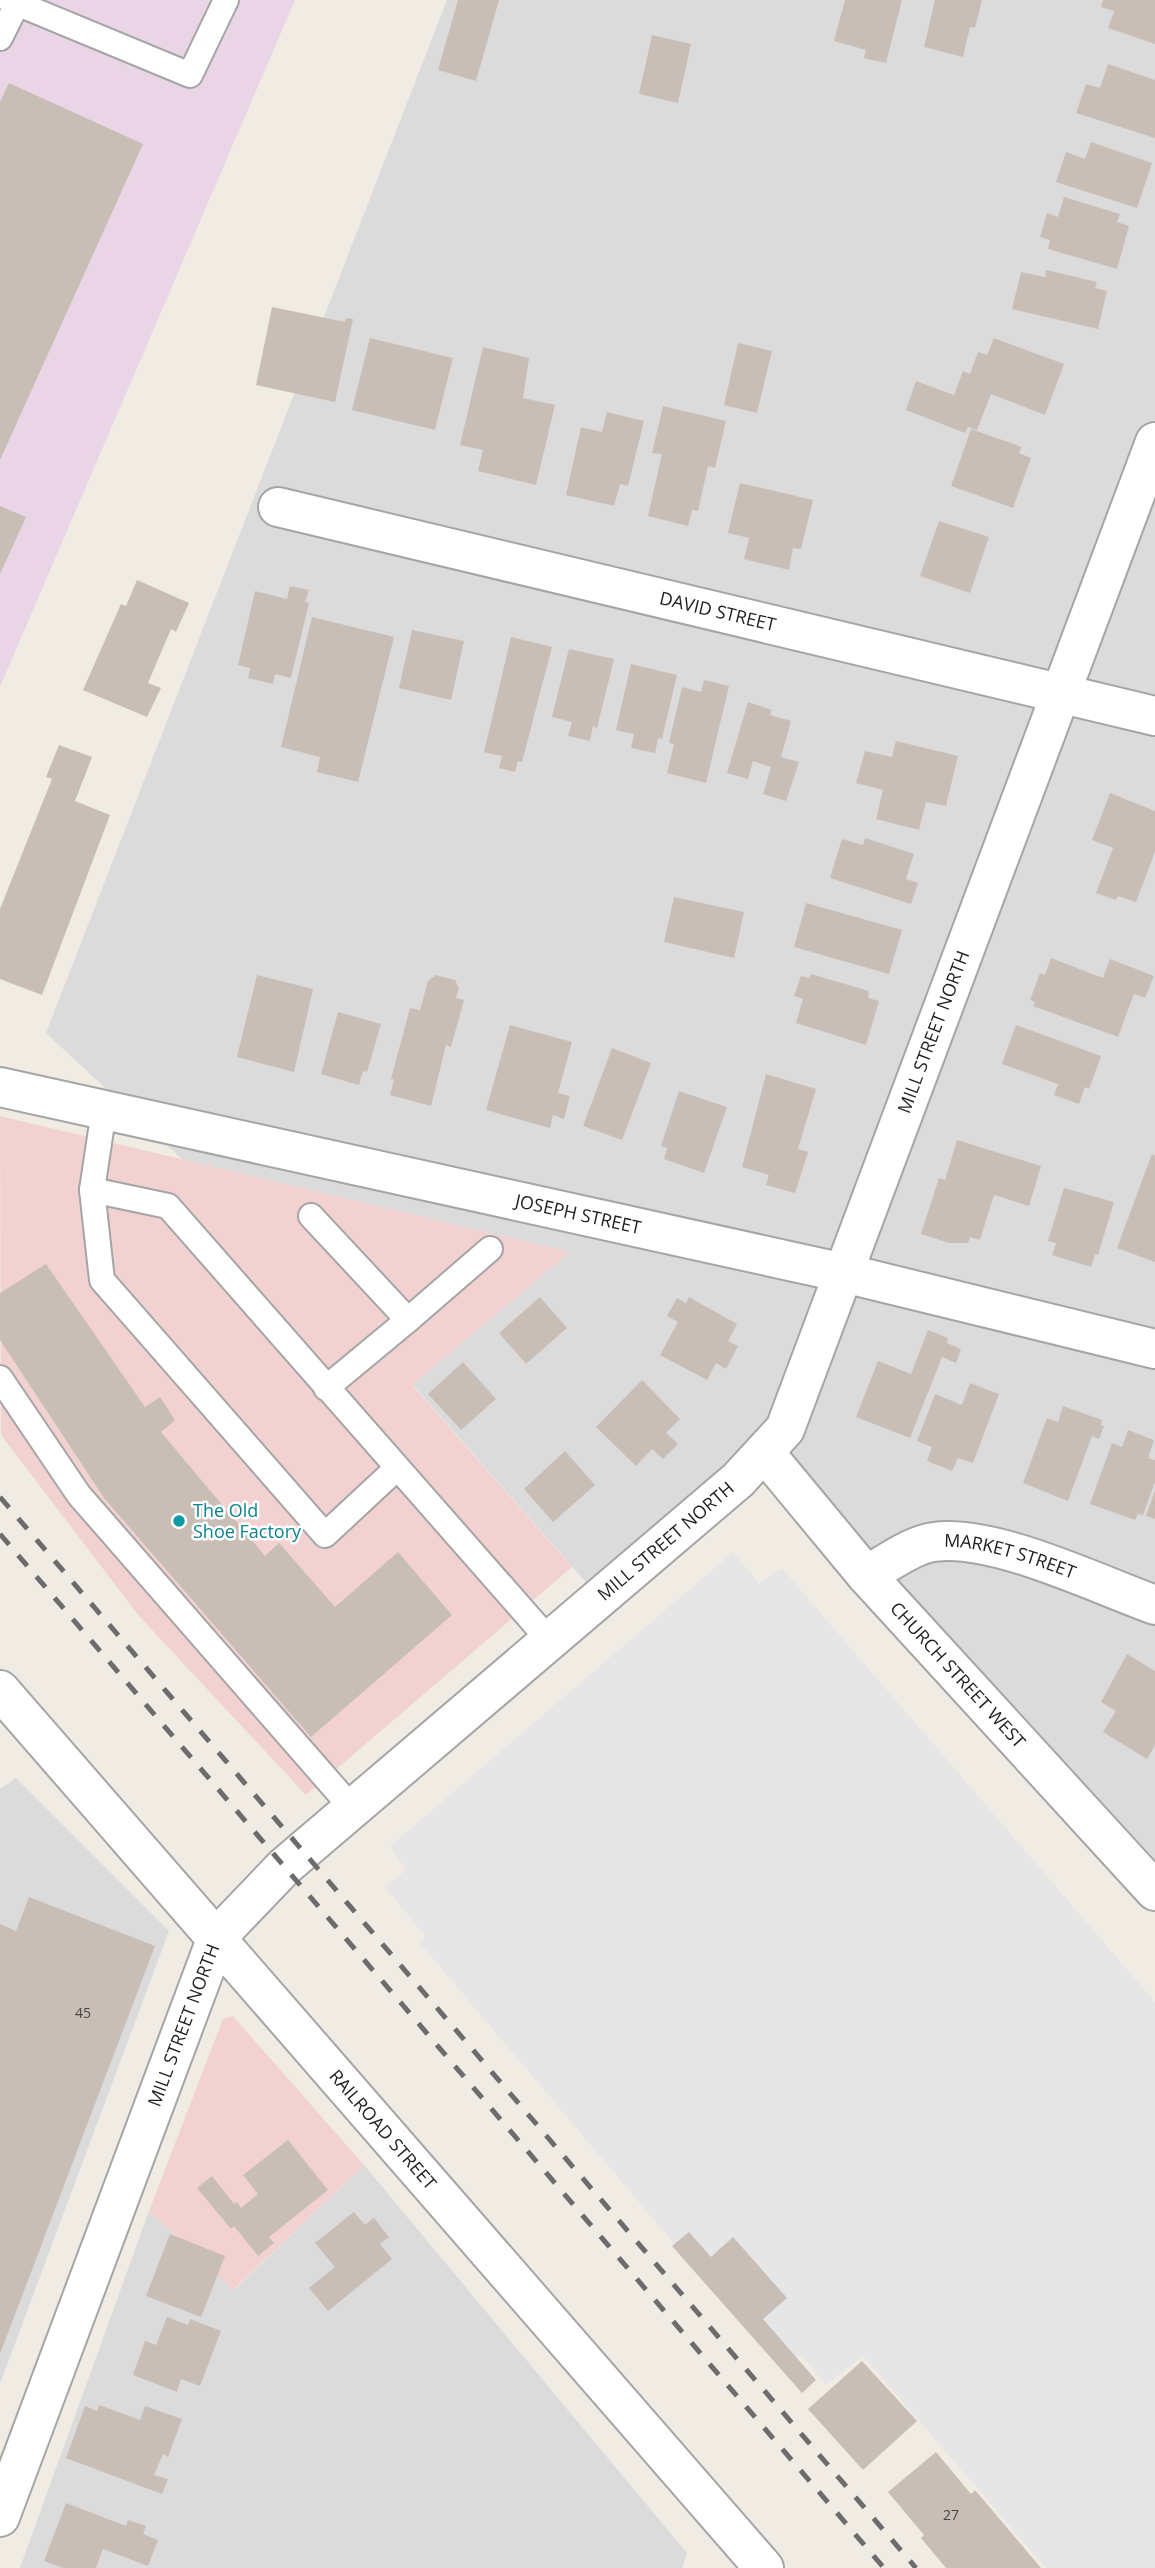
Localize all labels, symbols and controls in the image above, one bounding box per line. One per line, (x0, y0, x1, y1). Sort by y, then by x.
street label: DAVID STREET (657, 585, 779, 636)
street label: MILL STREET NORTH (891, 947, 974, 1117)
street label: JOSEPH STREET (511, 1187, 644, 1239)
street label: MILL STREET NORTH (592, 1476, 739, 1606)
place label: The Old Shoe Factory (193, 1498, 302, 1543)
marker: The Old Shoe Factory (171, 1513, 187, 1529)
street label: MARKET STREET (944, 1528, 1080, 1584)
street label: CHURCH STREET WEST (885, 1596, 1031, 1753)
street label: MILL STREET NORTH (142, 1940, 224, 2110)
house number: 45 (75, 2003, 91, 2022)
street label: RAILROAD STREET (324, 2064, 442, 2194)
house number: 27 (943, 2505, 959, 2524)

